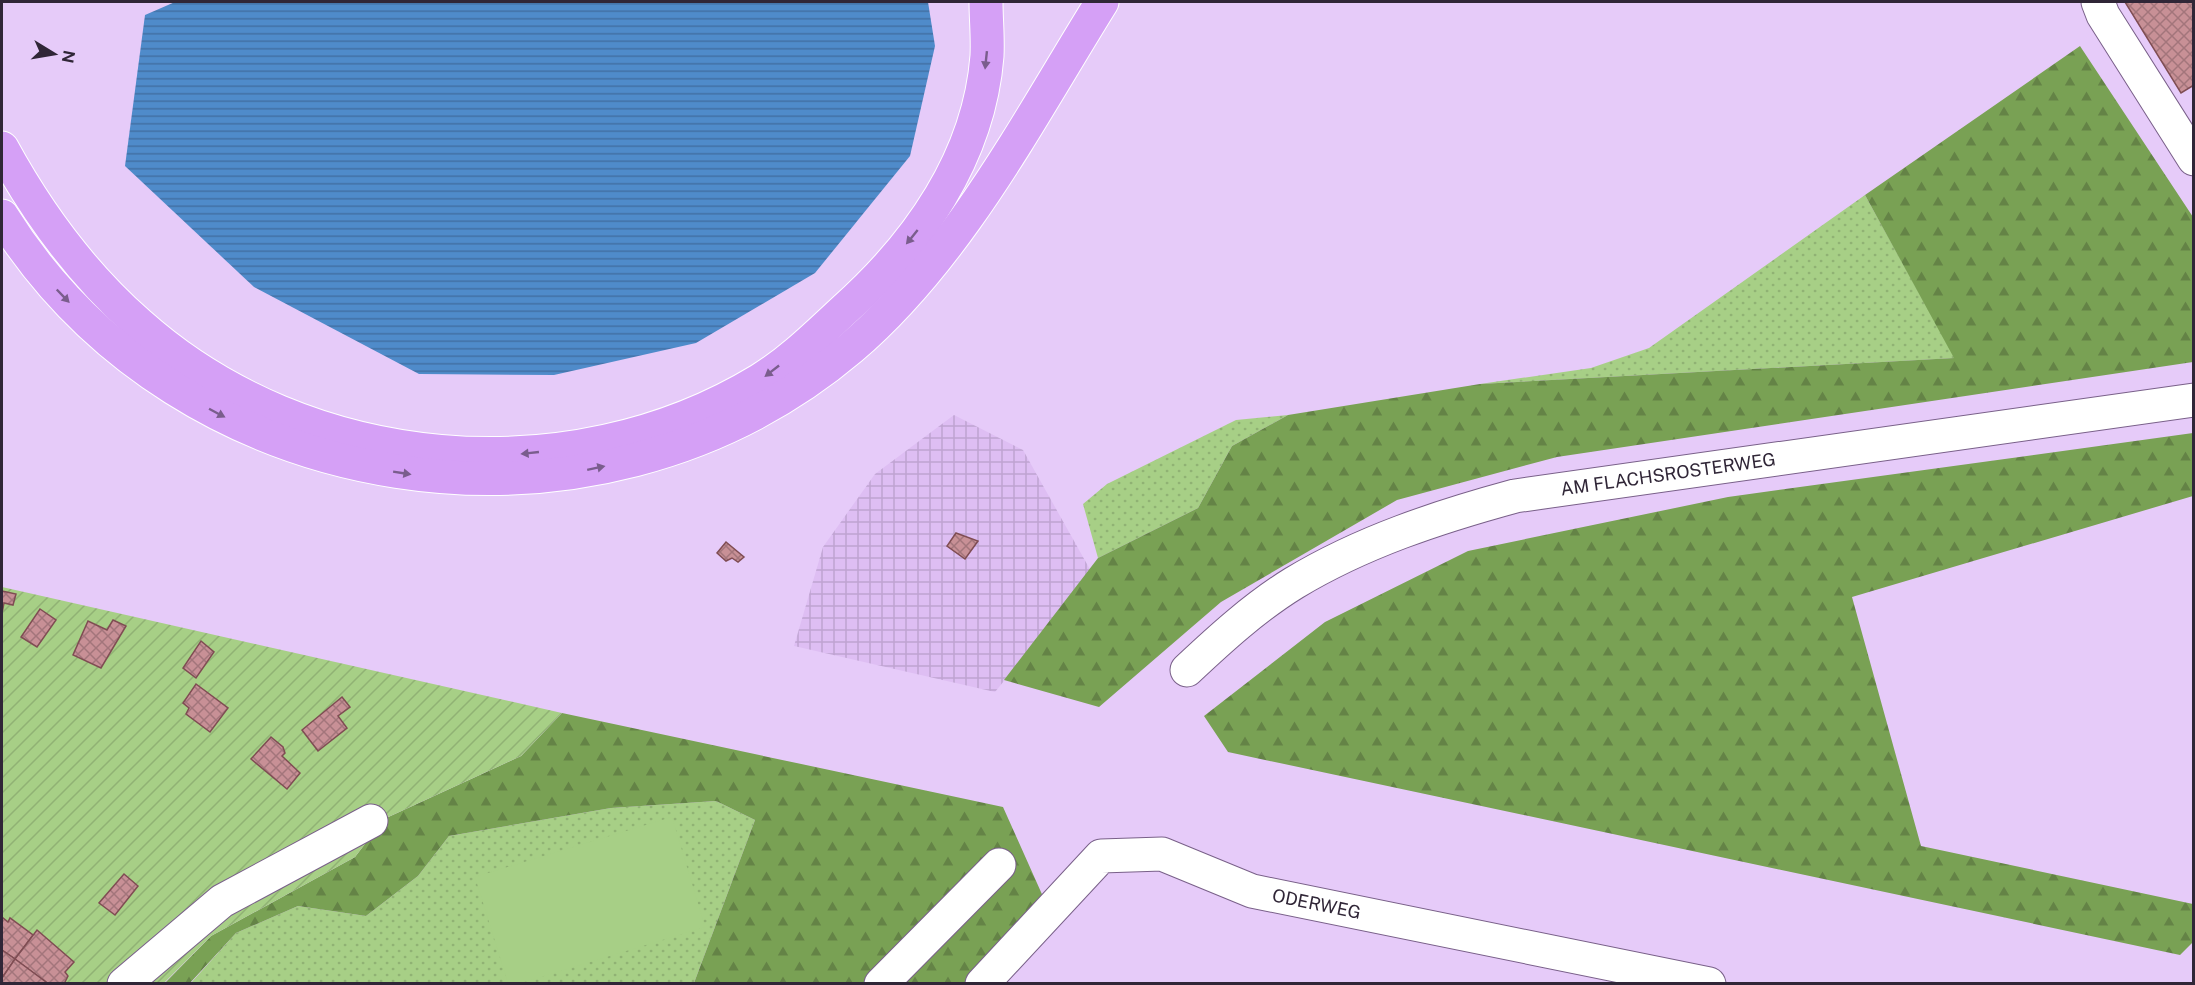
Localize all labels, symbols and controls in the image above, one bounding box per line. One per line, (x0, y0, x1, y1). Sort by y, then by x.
north arrow (24, 24, 84, 84)
text: N (58, 49, 79, 65)
one-way arrow (981, 50, 991, 69)
one-way arrow (906, 229, 919, 245)
one-way arrow (56, 288, 70, 302)
one-way arrow (764, 365, 780, 378)
one-way arrow (209, 408, 226, 418)
one-way arrow (520, 448, 539, 458)
street label: AM FLACHSROSTERWEG (1559, 448, 1777, 499)
one-way arrow (587, 463, 605, 473)
one-way arrow (393, 469, 412, 478)
street label: ODERWEG (1270, 884, 1363, 923)

